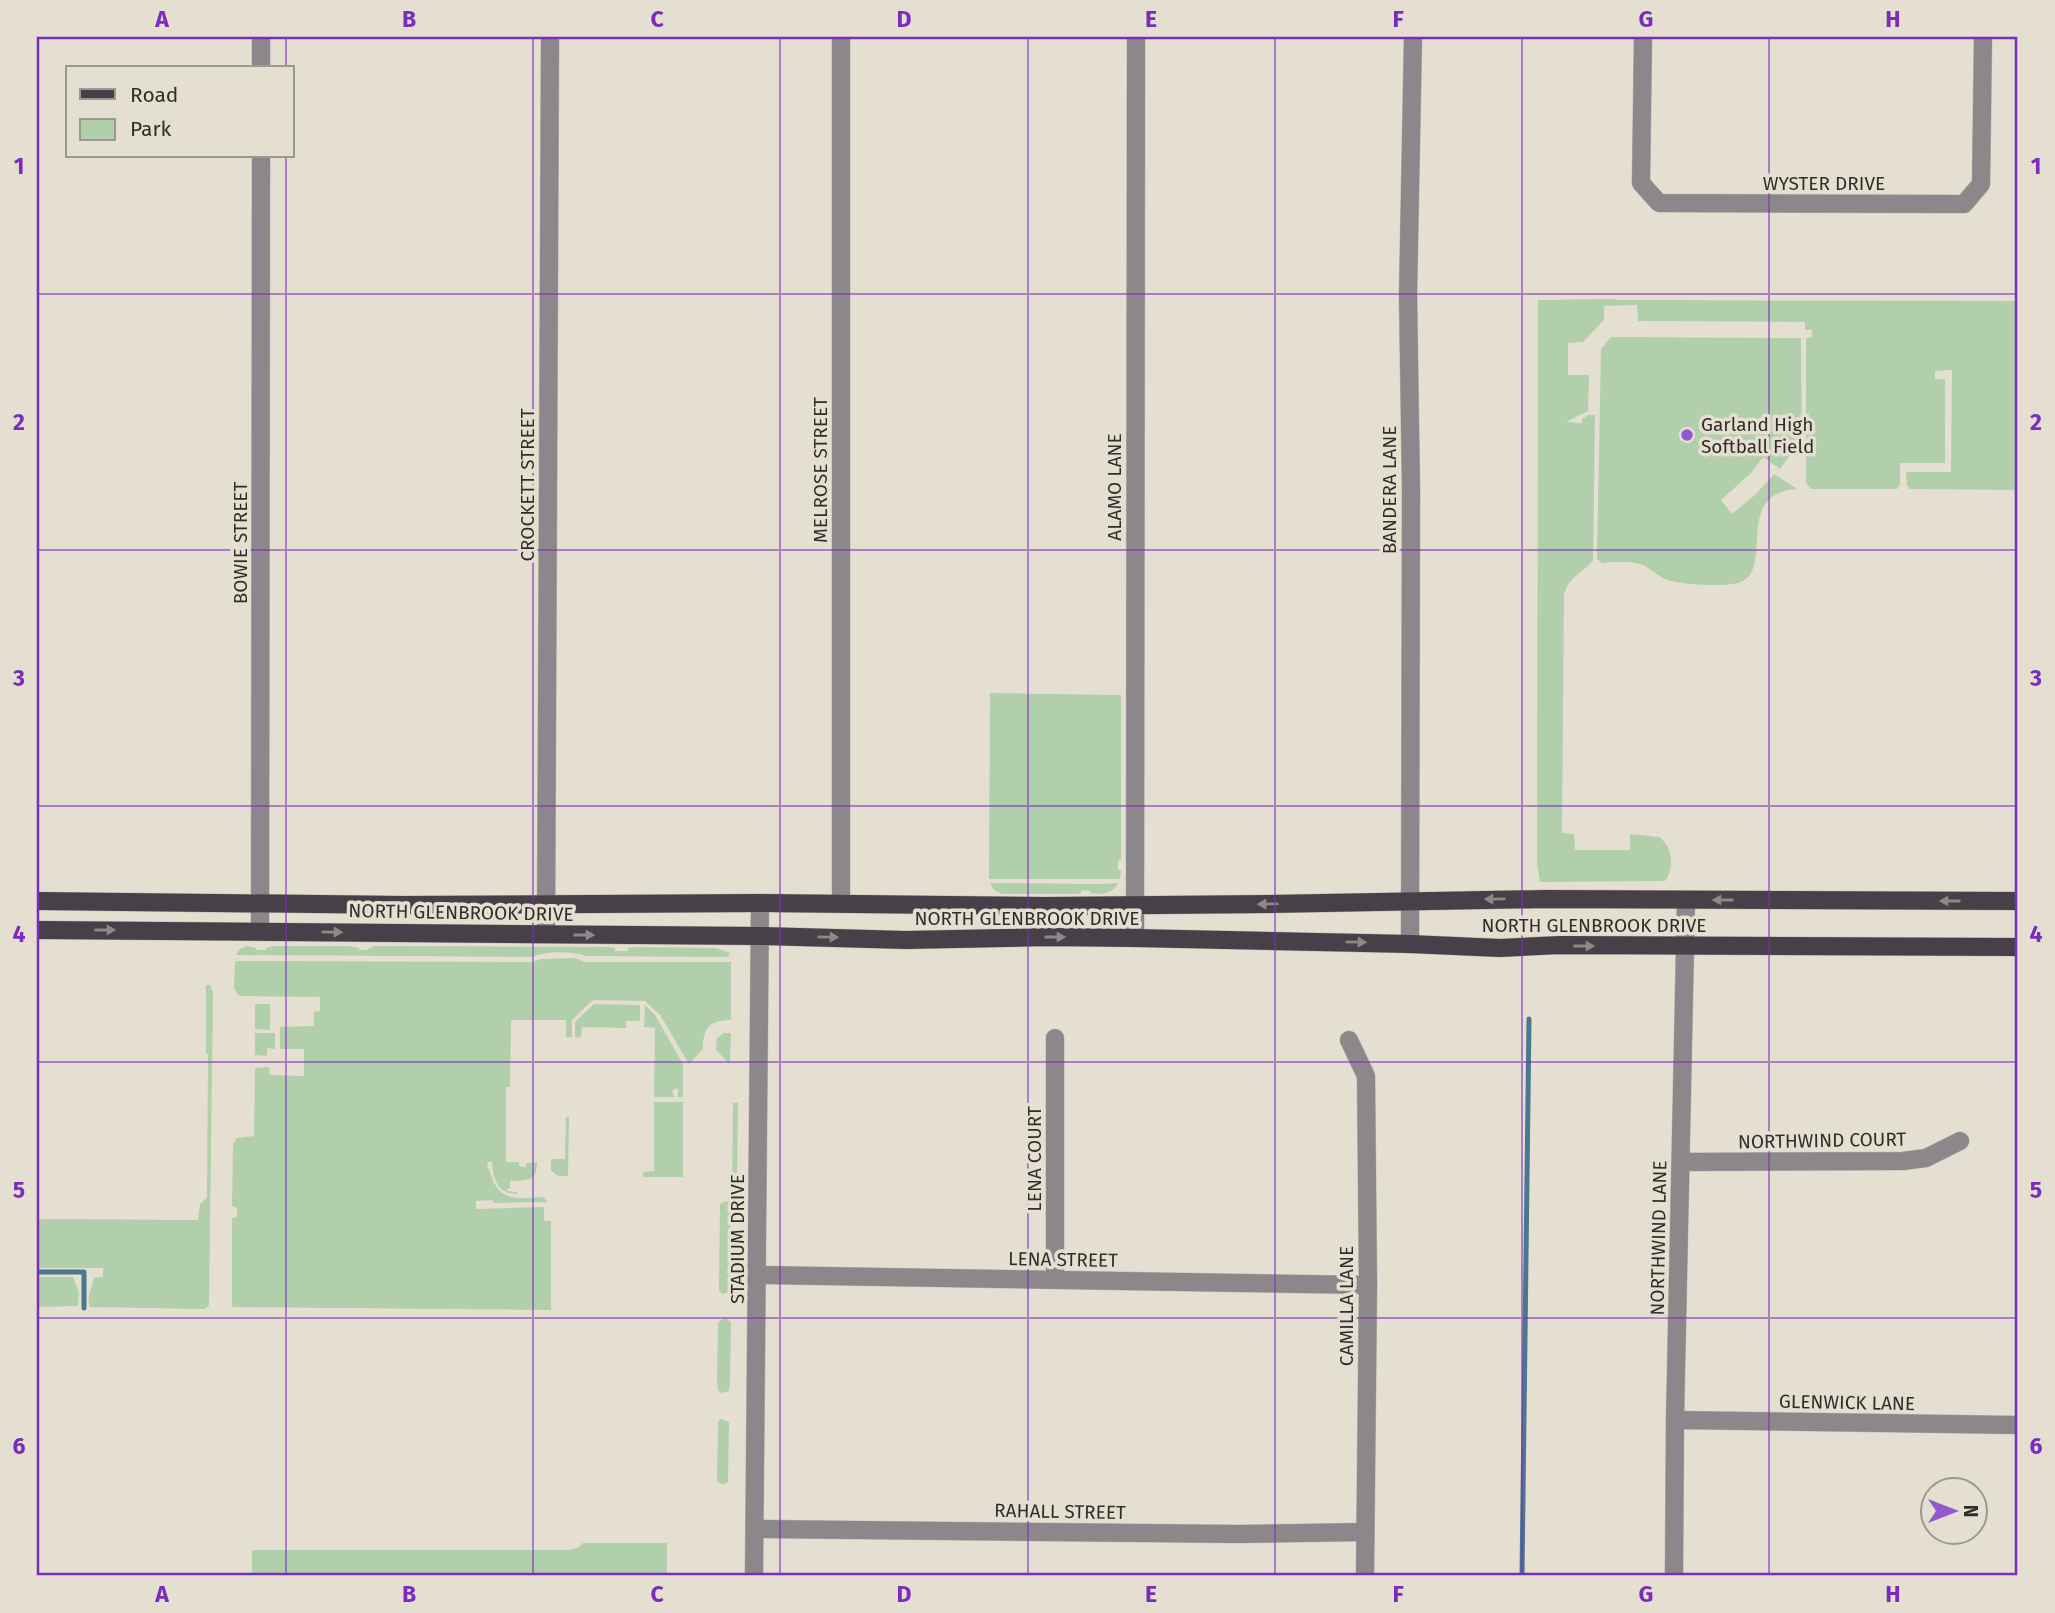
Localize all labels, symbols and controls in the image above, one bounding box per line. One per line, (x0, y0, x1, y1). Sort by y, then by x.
text: A (154, 5, 169, 33)
text: B (402, 5, 416, 33)
text: C (650, 5, 664, 33)
text: D (897, 5, 912, 33)
text: E (1145, 5, 1157, 33)
text: F (1392, 5, 1404, 33)
text: G (1639, 5, 1653, 33)
text: H (1885, 5, 1901, 33)
legend (66, 66, 294, 158)
text: Road (130, 82, 178, 108)
text: Park (130, 116, 172, 142)
text: 1 (14, 152, 24, 180)
text: 1 (2031, 152, 2041, 180)
street label: WYSTER DRIVE (1763, 172, 1885, 195)
street label: MELROSE STREET (809, 397, 832, 543)
text: 2 (13, 408, 25, 436)
street label: CROCKETT STREET (516, 408, 539, 562)
text: 2 (2030, 408, 2042, 436)
place label: Garland High Softball Field (1701, 413, 1814, 458)
street label: BANDERA LANE (1378, 426, 1401, 554)
marker: Garland High Softball Field (1679, 427, 1695, 443)
street label: ALAMO LANE (1103, 433, 1126, 541)
street label: BOWIE STREET (229, 482, 252, 604)
text: 3 (12, 664, 25, 692)
text: 3 (2029, 664, 2042, 692)
one-way arrow (1484, 894, 1506, 905)
one-way arrow (1711, 894, 1733, 906)
one-way arrow (1939, 895, 1961, 907)
street label: NORTH GLENBROOK DRIVE (348, 899, 574, 926)
one-way arrow (1256, 899, 1278, 910)
street label: NORTH GLENBROOK DRIVE (914, 907, 1140, 930)
street label: NORTH GLENBROOK DRIVE (1481, 914, 1707, 937)
text: 4 (13, 920, 26, 948)
text: 4 (2030, 920, 2043, 948)
one-way arrow (94, 924, 116, 936)
one-way arrow (322, 926, 344, 938)
one-way arrow (574, 929, 596, 941)
one-way arrow (817, 931, 839, 943)
one-way arrow (1045, 931, 1067, 943)
one-way arrow (1346, 937, 1368, 948)
one-way arrow (1573, 940, 1595, 952)
street label: LENA COURT (1023, 1106, 1046, 1212)
street label: NORTHWIND COURT (1738, 1128, 1907, 1153)
street label: NORTHWIND LANE (1646, 1160, 1671, 1316)
street label: STADIUM DRIVE (726, 1174, 749, 1304)
text: 5 (13, 1176, 25, 1204)
text: 5 (2030, 1176, 2042, 1204)
street label: CAMILLA LANE (1335, 1246, 1358, 1366)
street label: LENA STREET (1008, 1247, 1118, 1272)
street label: GLENWICK LANE (1779, 1390, 1915, 1415)
text: 6 (13, 1432, 26, 1460)
text: 6 (2030, 1432, 2043, 1460)
north arrow (1918, 1476, 1988, 1546)
street label: RAHALL STREET (994, 1499, 1126, 1524)
text: N (1959, 1505, 1982, 1517)
text: A (154, 1580, 169, 1608)
text: B (402, 1580, 416, 1608)
text: C (650, 1580, 664, 1608)
text: D (897, 1580, 912, 1608)
text: E (1145, 1580, 1157, 1608)
text: F (1392, 1580, 1404, 1608)
text: G (1639, 1580, 1653, 1608)
text: H (1885, 1580, 1901, 1608)

